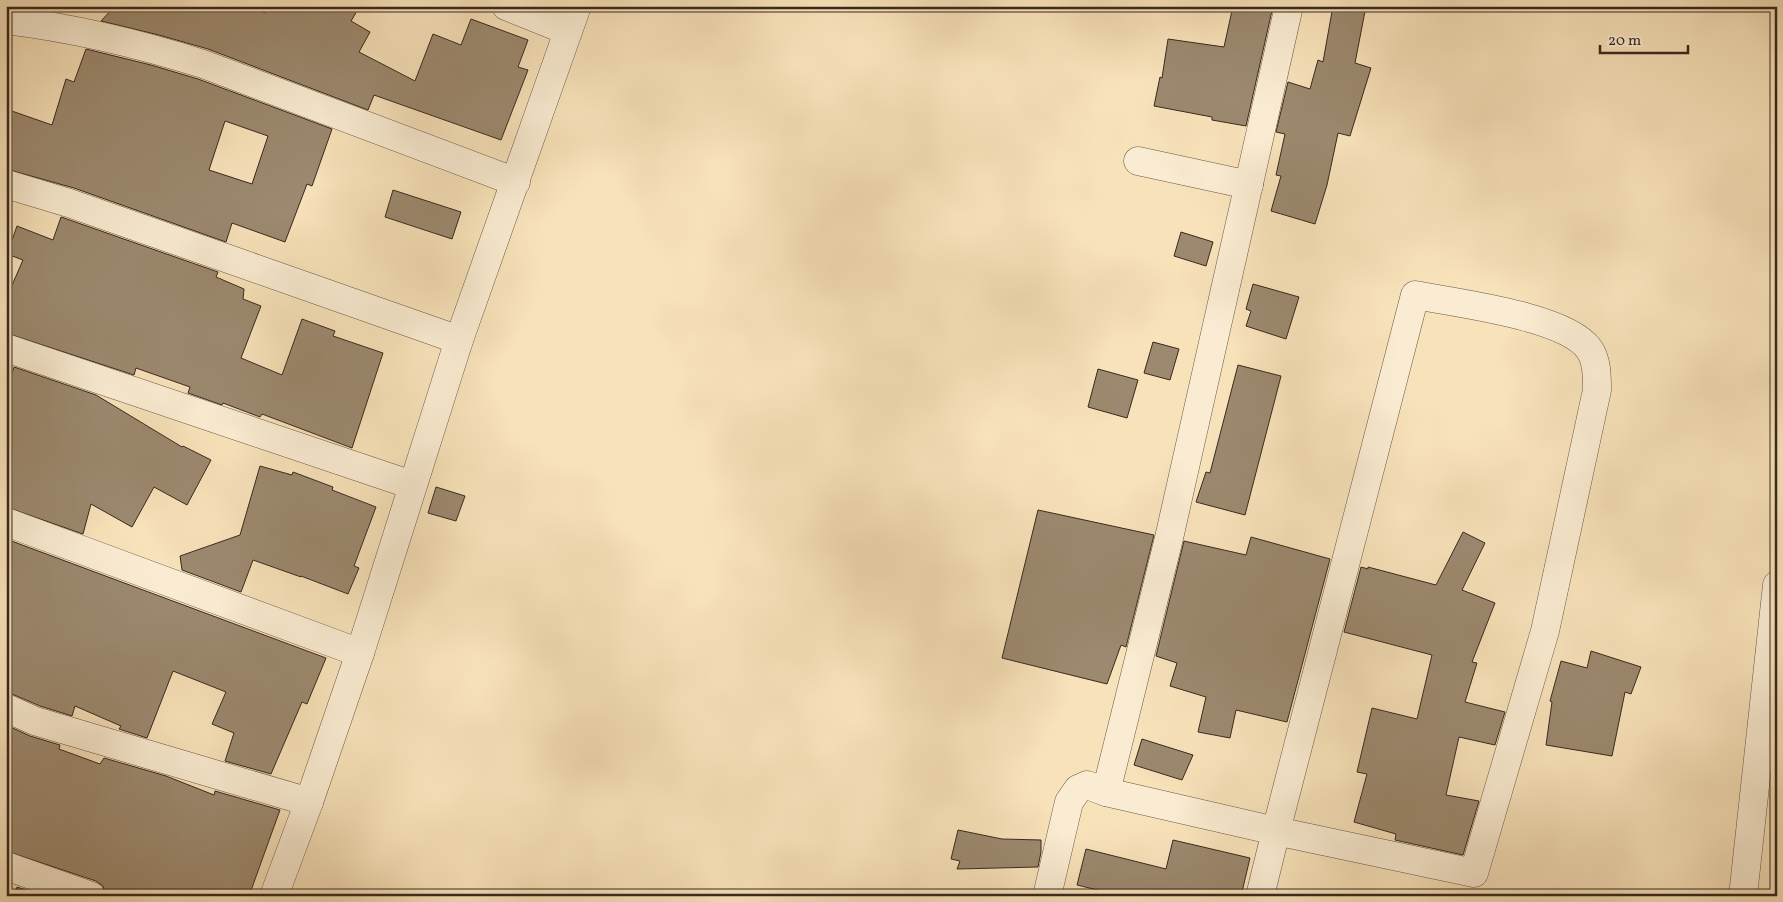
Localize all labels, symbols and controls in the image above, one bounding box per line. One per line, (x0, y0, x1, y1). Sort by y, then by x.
scale bar (1600, 22, 1688, 54)
text: 20 m (1608, 31, 1641, 52)

